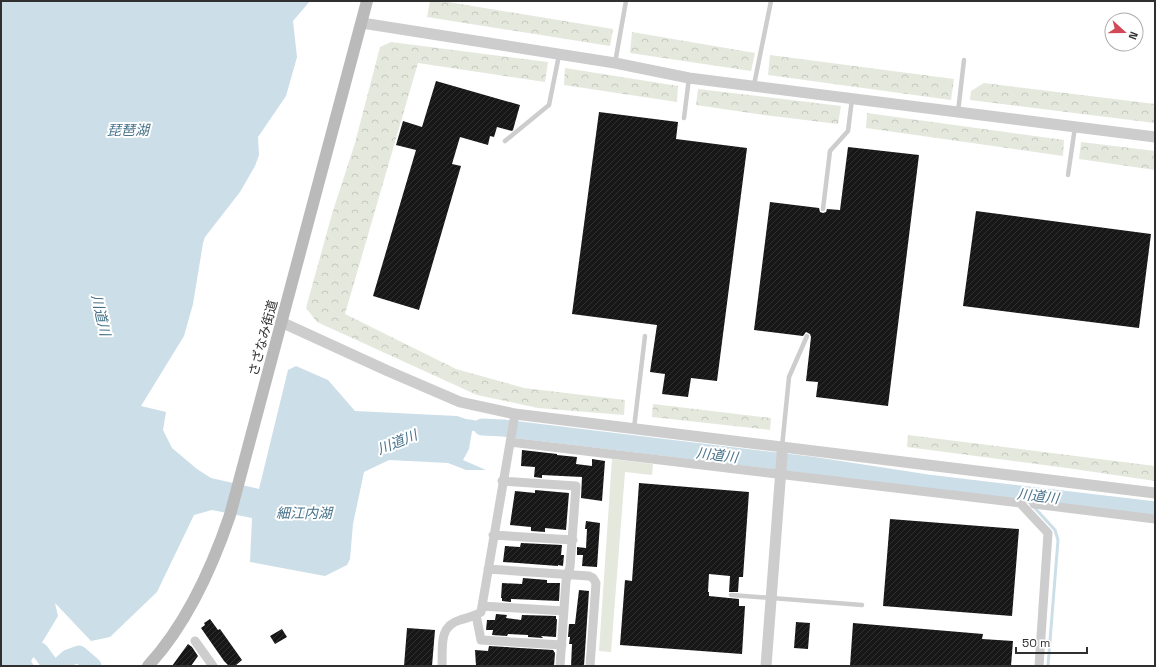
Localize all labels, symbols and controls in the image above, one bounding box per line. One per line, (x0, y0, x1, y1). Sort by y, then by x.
north arrow (1104, 12, 1144, 52)
text: N (1125, 30, 1141, 42)
water label: 琵琶湖 (107, 121, 151, 139)
water label: 川道川 (88, 293, 115, 339)
street label: さざなみ街道 (245, 298, 281, 378)
water label: 川道川 (374, 425, 422, 458)
water label: 川道川 (695, 444, 741, 467)
water label: 川道川 (1016, 485, 1062, 508)
water label: 細江内湖 (276, 504, 334, 522)
scale bar (1016, 629, 1087, 655)
text: 50 m (1022, 635, 1050, 651)

